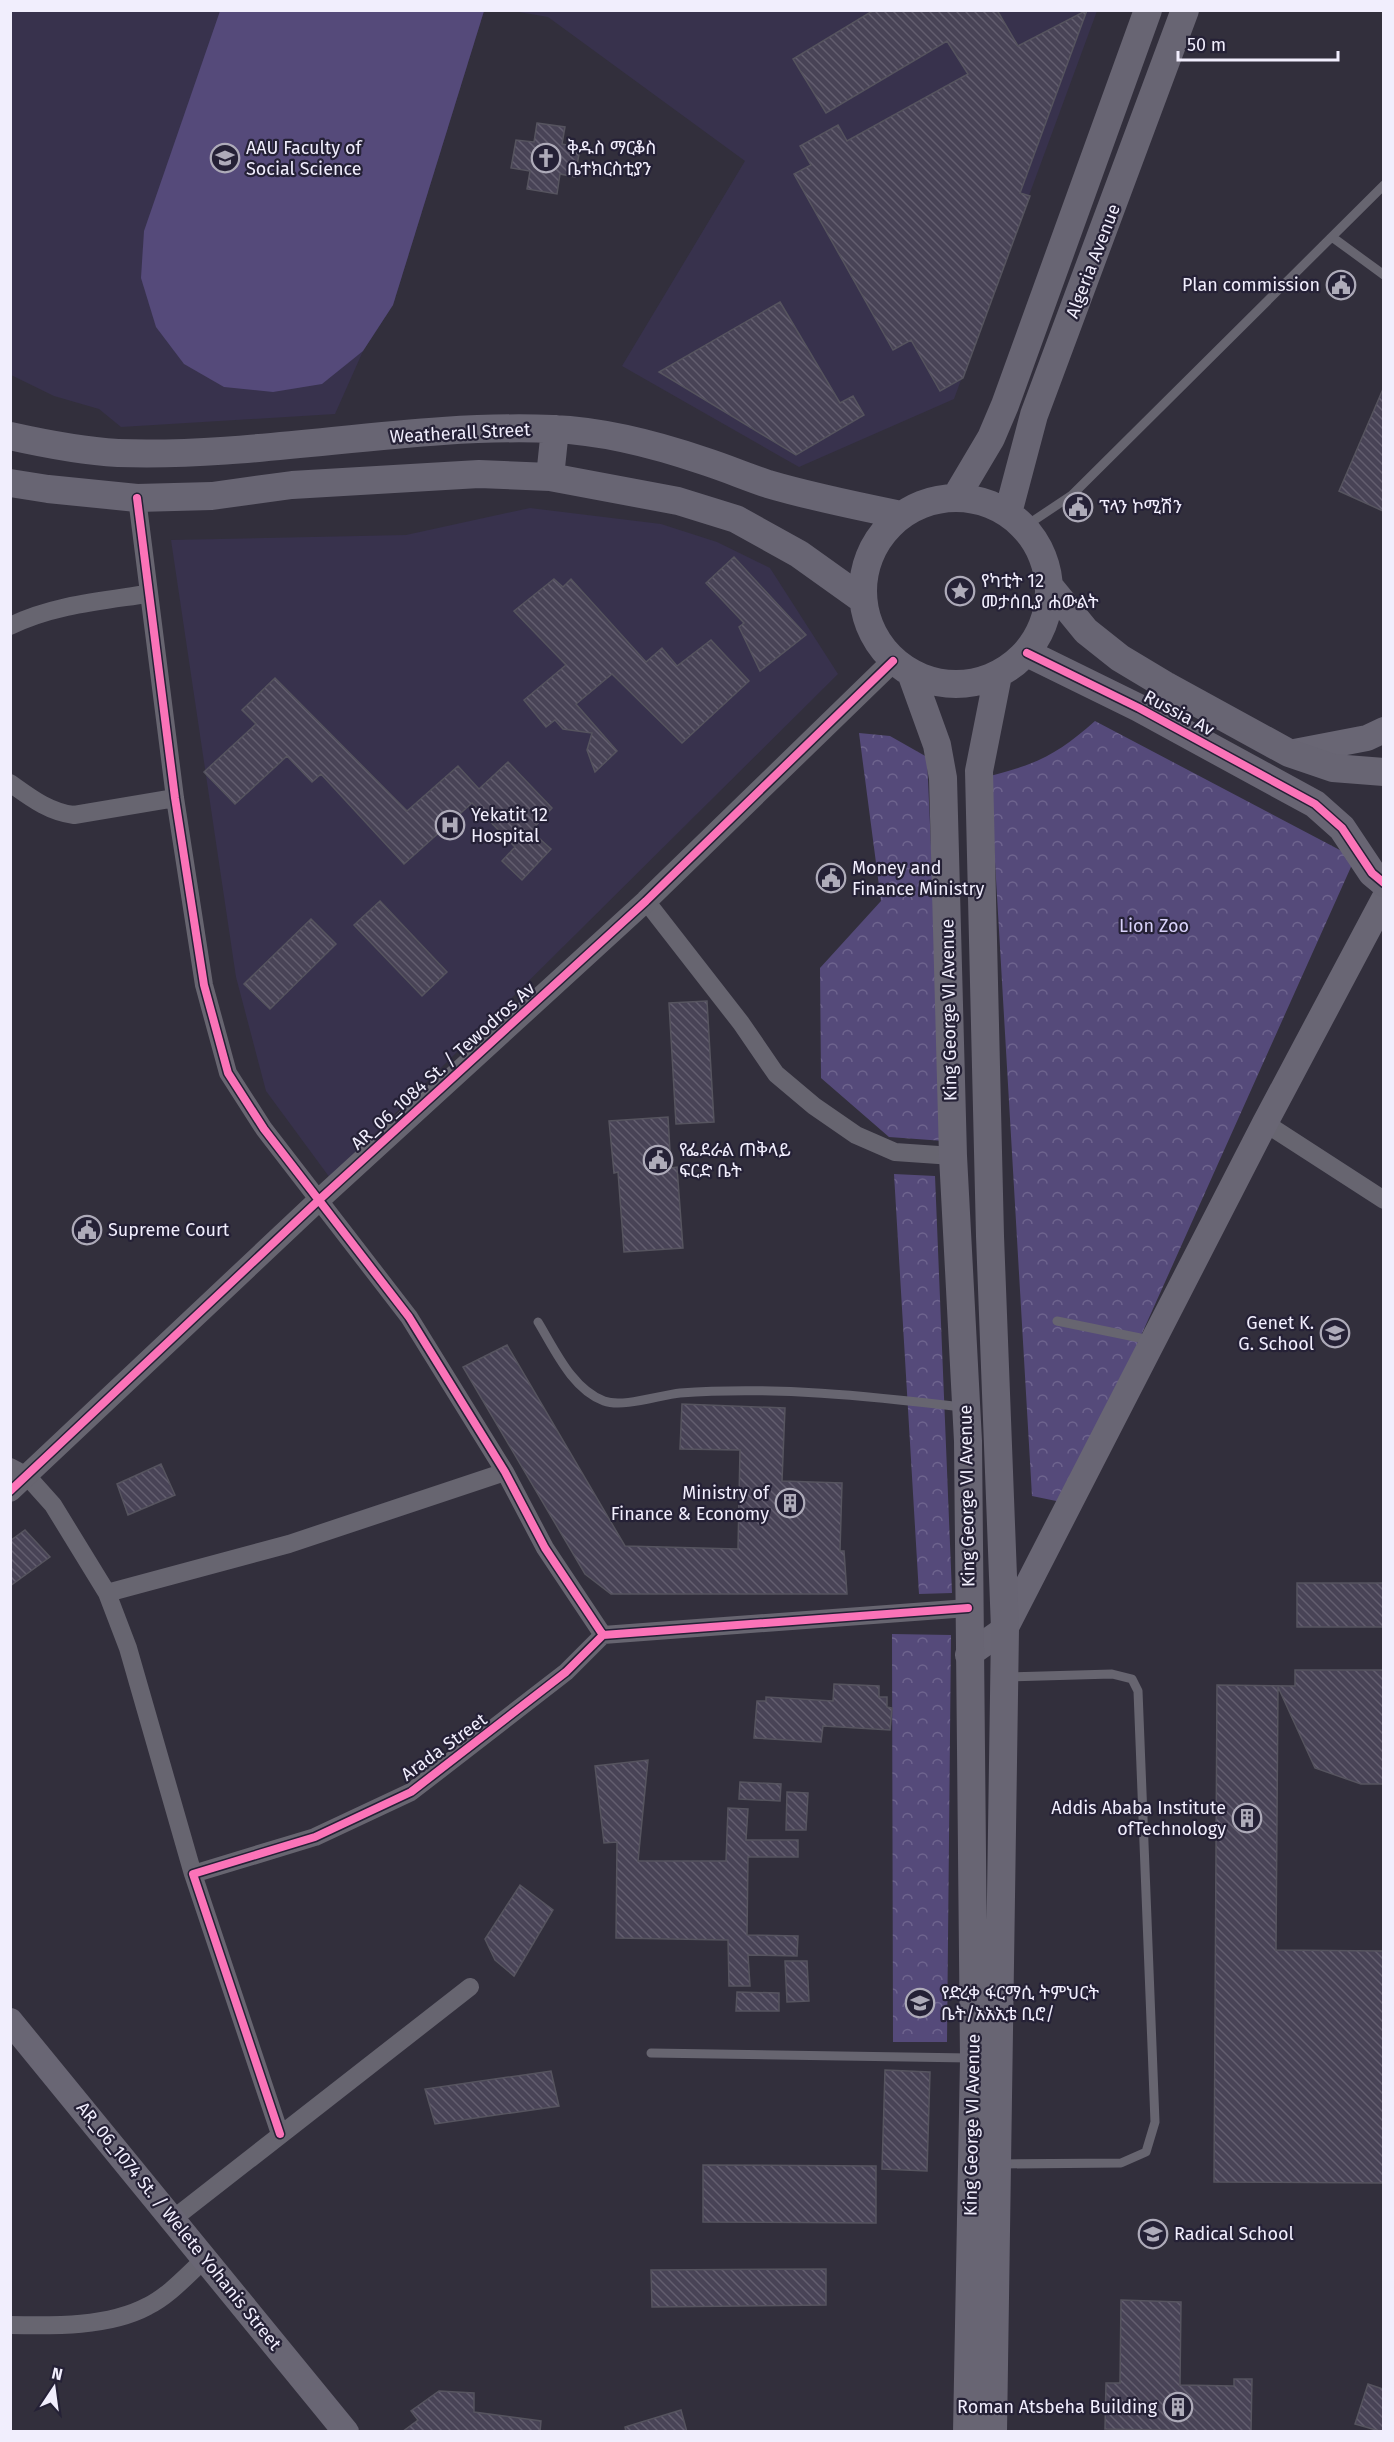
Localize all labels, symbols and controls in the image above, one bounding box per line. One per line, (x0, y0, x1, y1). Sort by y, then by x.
scale bar (1178, 24, 1338, 62)
text: 50 m (1187, 34, 1226, 56)
place label: AAU Faculty of Social Science (246, 137, 363, 180)
place label: ቅዱስ ማርቆስ ቤተክርስቲያን (567, 137, 656, 180)
school or university icon: AAU Faculty of Social Science (209, 142, 241, 174)
church icon: ቅዱስ ማርቆስ ቤተክርስቲያን (530, 142, 562, 174)
street label: Algeria Avenue (1061, 201, 1125, 321)
public building icon: Plan commission (1325, 269, 1357, 301)
place label: Plan commission (1182, 274, 1320, 296)
street label: Weatherall Street (389, 418, 531, 448)
public building icon: ፕላን ኮሚሽን (1062, 491, 1094, 523)
place label: ፕላን ኮሚሽን (1099, 496, 1182, 518)
place label: የካቲት 12 መታሰቢያ ሐውልት (981, 570, 1099, 613)
place icon: የካቲት 12 መታሰቢያ ሐውልት (944, 575, 976, 607)
street label: Russia Av (1140, 685, 1218, 741)
place label: Yekatit 12 Hospital (471, 804, 548, 847)
hospital icon: Yekatit 12 Hospital (434, 809, 466, 841)
place label: Money and Finance Ministry (852, 857, 985, 900)
public building icon: Money and Finance Ministry (815, 862, 847, 894)
park label: Lion Zoo (1119, 915, 1189, 937)
street label: King George VI Avenue (936, 919, 962, 1101)
street label: AR_06_1084 St. / Tewodros Av (346, 977, 540, 1155)
place label: የፌደራል ጠቅላይ ፍርድ ቤት (679, 1139, 791, 1182)
public building icon: የፌደራል ጠቅላይ ፍርድ ቤት (642, 1144, 674, 1176)
public building icon: Supreme Court (71, 1214, 103, 1246)
place label: Supreme Court (108, 1219, 230, 1241)
place label: Genet K. G. School (1238, 1312, 1314, 1355)
school or university icon: Genet K. G. School (1319, 1317, 1351, 1349)
street label: King George VI Avenue (954, 1405, 980, 1587)
place label: Ministry of Finance & Economy (611, 1482, 771, 1525)
building icon: Ministry of Finance & Economy (774, 1487, 806, 1519)
street label: Arada Street (397, 1708, 492, 1785)
place label: Addis Ababa Institute ofTechnology (1051, 1797, 1226, 1840)
building icon: Addis Ababa Institute ofTechnology (1231, 1802, 1263, 1834)
place label: የድረቀ ፋርማሲ ትምህርት ቤት/አአኢቴ ቢሮ/ (941, 1982, 1099, 2025)
school or university icon: የድረቀ ፋርማሲ ትምህርት ቤት/አአኢቴ ቢሮ/ (904, 1987, 936, 2019)
street label: King George VI Avenue (959, 2034, 985, 2216)
street label: AR_06_1074 St. / Welete Yohanis Street (72, 2097, 286, 2355)
school or university icon: Radical School (1137, 2218, 1169, 2250)
place label: Radical School (1174, 2223, 1294, 2245)
north arrow (24, 2358, 84, 2418)
text: N (50, 2363, 65, 2384)
building icon: Roman Atsbeha Building (1162, 2391, 1194, 2423)
place label: Roman Atsbeha Building (957, 2396, 1158, 2418)

